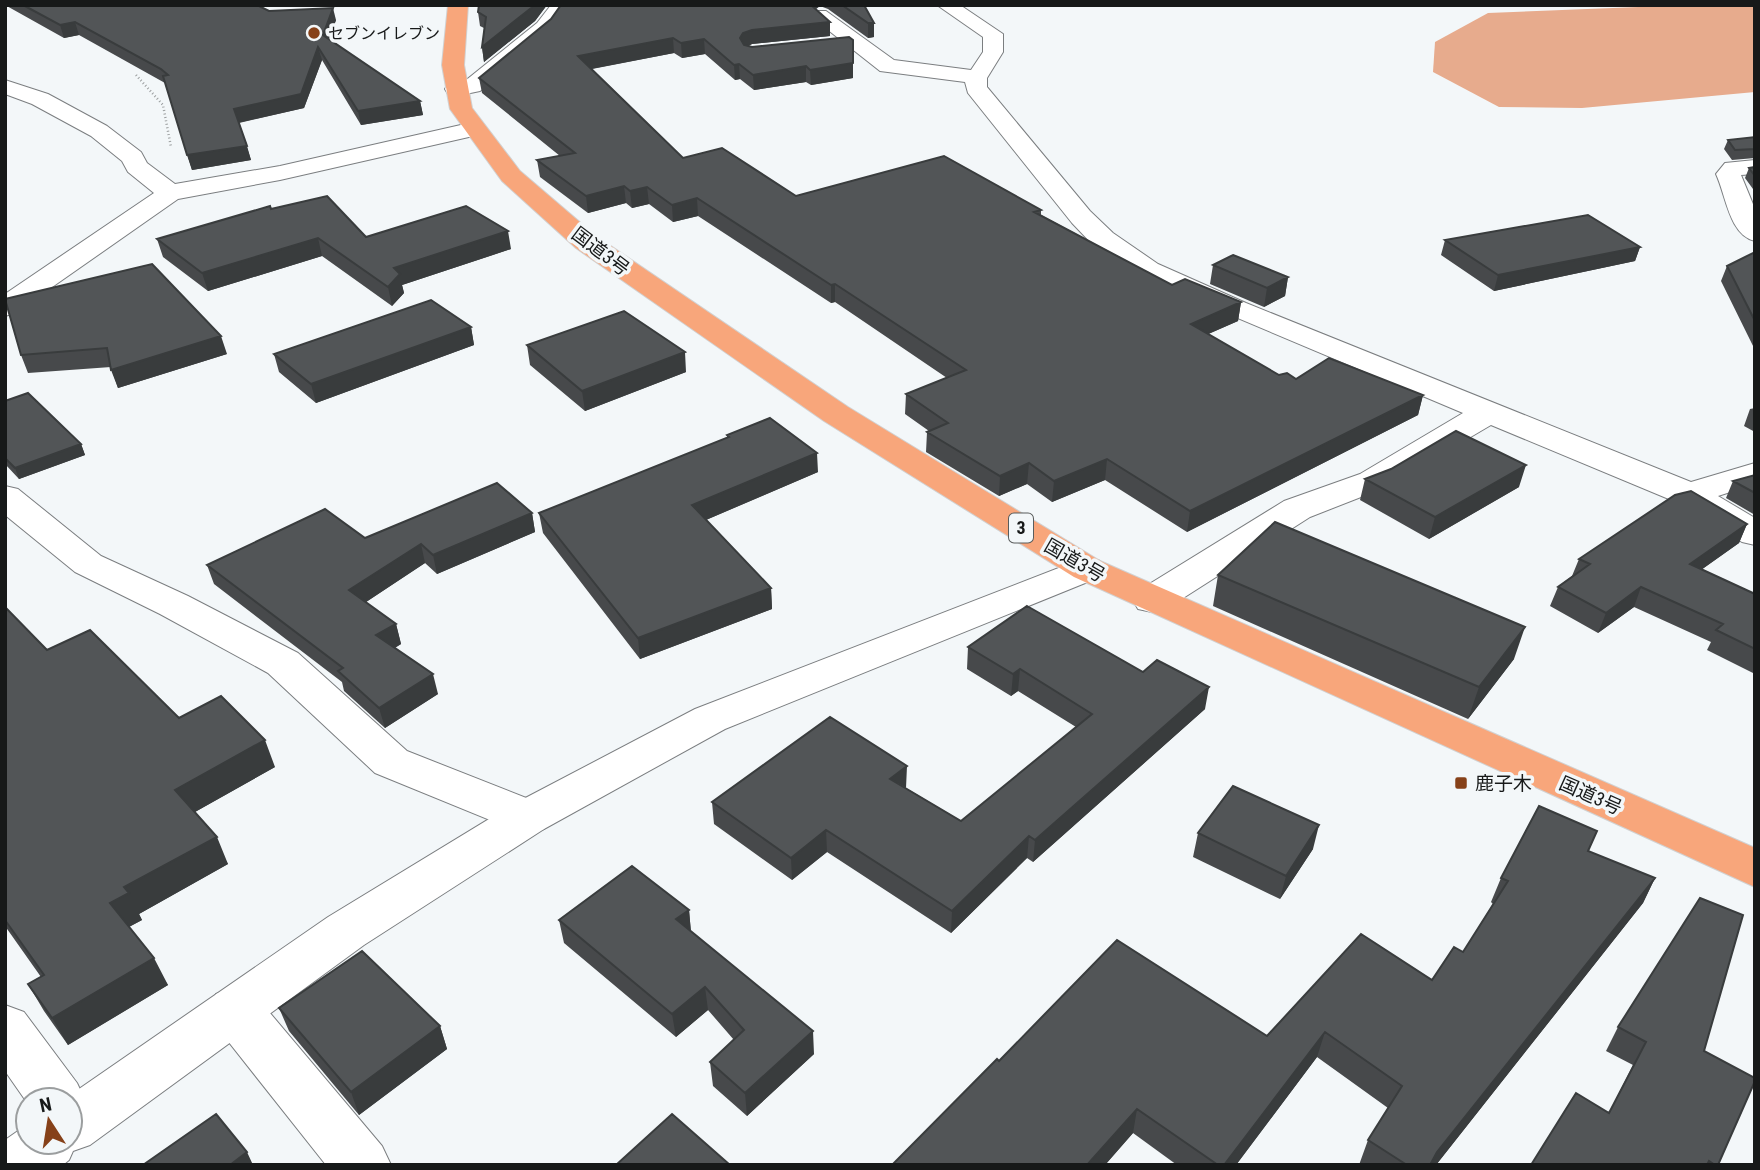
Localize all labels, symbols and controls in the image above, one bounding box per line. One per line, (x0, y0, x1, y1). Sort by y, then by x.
place label: セブンイレブン (328, 24, 440, 43)
marker: セブンイレブン (306, 25, 322, 41)
street label: 国道3号 (567, 222, 634, 281)
road number: 3 (1009, 514, 1033, 542)
street label: 国道3号 (1040, 534, 1109, 587)
street label: 国道3号 (1556, 771, 1626, 819)
place label: 鹿子木 (1475, 772, 1532, 795)
marker: 鹿子木 (1453, 775, 1469, 791)
north arrow (14, 1086, 84, 1156)
text: N (37, 1092, 54, 1117)

